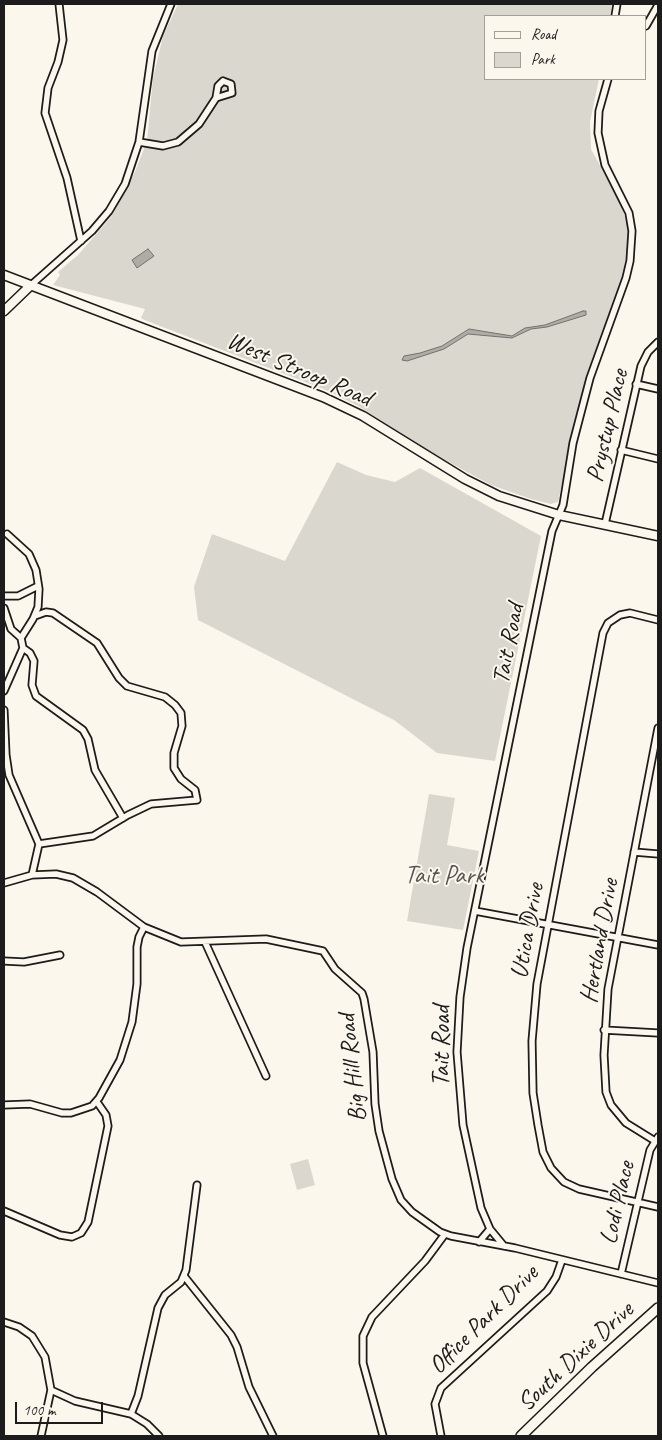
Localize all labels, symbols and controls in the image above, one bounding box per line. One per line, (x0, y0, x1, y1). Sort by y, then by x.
legend (484, 15, 647, 80)
text: Road (531, 25, 556, 44)
text: Park (531, 50, 555, 69)
street label: West Stroop Road (222, 326, 376, 414)
street label: Prystup Place (580, 367, 636, 485)
street label: Tait Road (487, 601, 531, 687)
park label: Tait Park (405, 861, 483, 891)
street label: Hertland Drive (574, 876, 626, 1006)
street label: Utica Drive (505, 881, 551, 981)
street label: Tait Road (427, 1006, 457, 1086)
street label: Big Hill Road (332, 1013, 374, 1123)
street label: Lodi Place (594, 1159, 642, 1247)
street label: Office Park Drive (423, 1259, 545, 1381)
street label: South Dixie Drive (512, 1296, 640, 1418)
scale bar (18, 1392, 105, 1424)
text: 100 m (23, 1401, 55, 1420)

